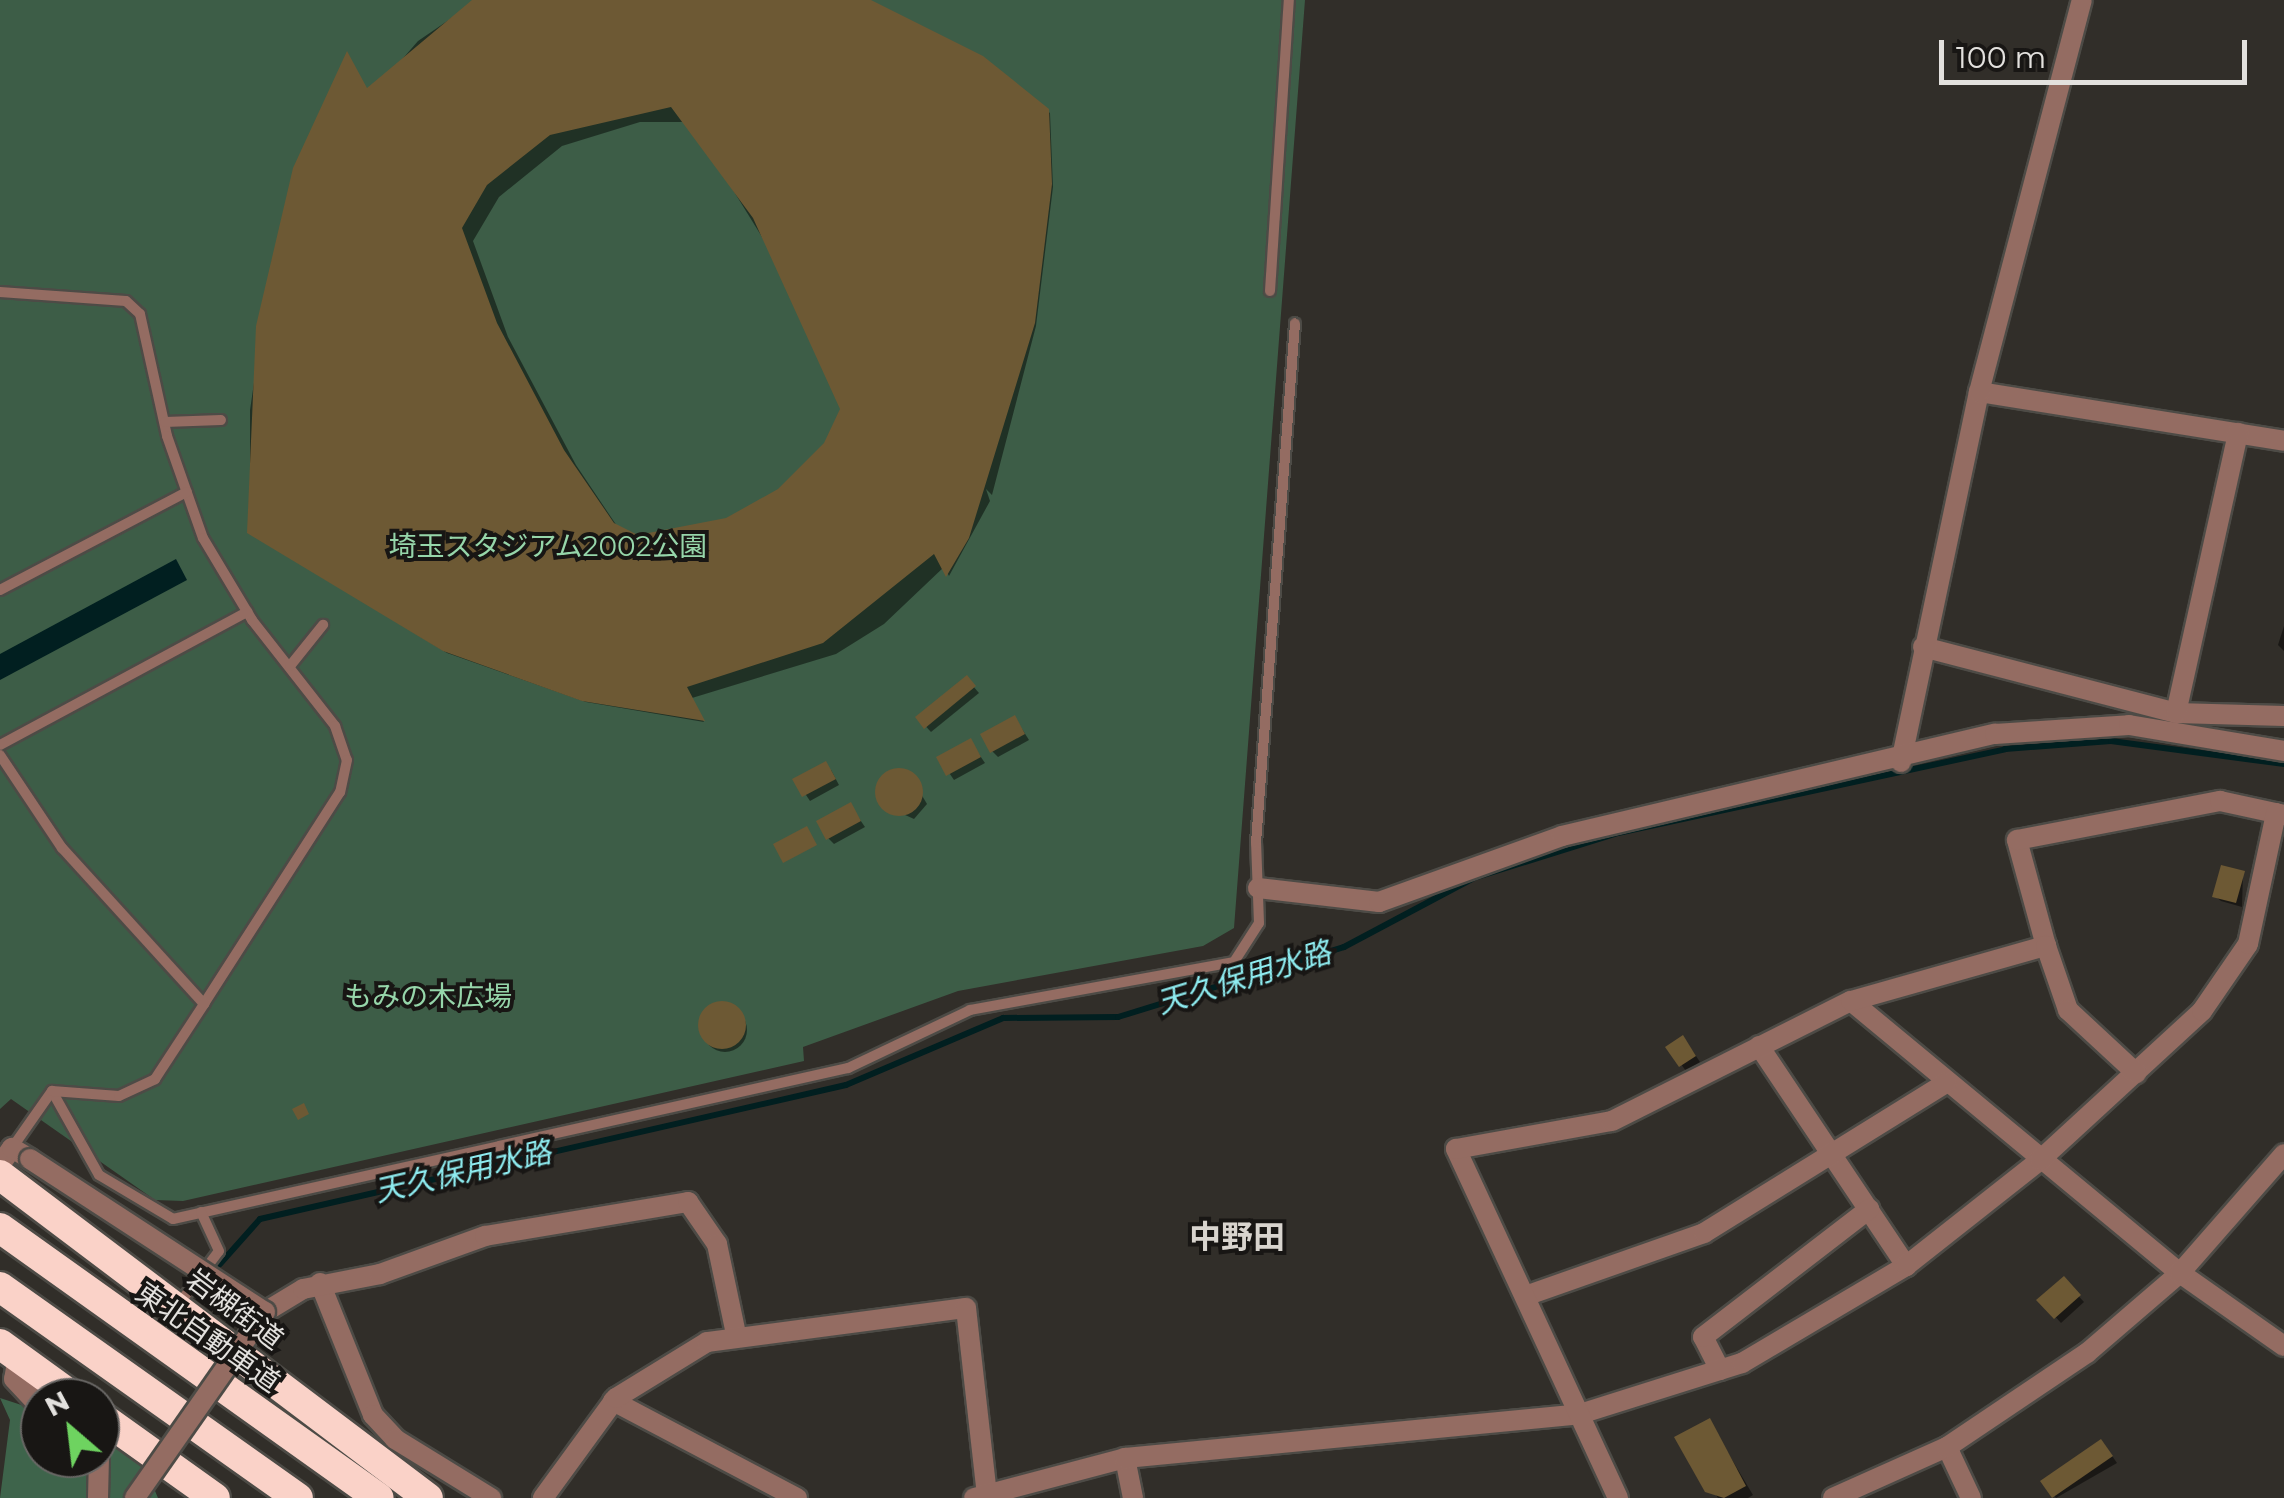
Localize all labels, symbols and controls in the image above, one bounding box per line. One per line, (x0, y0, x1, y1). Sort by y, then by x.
scale bar (1944, 20, 2252, 82)
text: 100 m (1956, 39, 2046, 76)
park label: 埼玉スタジアム2002公園 (388, 529, 708, 563)
water label: 天久保用水路 (1153, 934, 1335, 1022)
park label: もみの木広場 (344, 979, 512, 1013)
water label: 天久保用水路 (371, 1134, 555, 1210)
district label: 中野田 (1189, 1218, 1285, 1256)
street label: 岩槻街道 (180, 1262, 290, 1356)
street label: 東北自動車道 (130, 1275, 286, 1399)
north arrow (20, 1378, 120, 1478)
text: N (39, 1383, 75, 1424)

